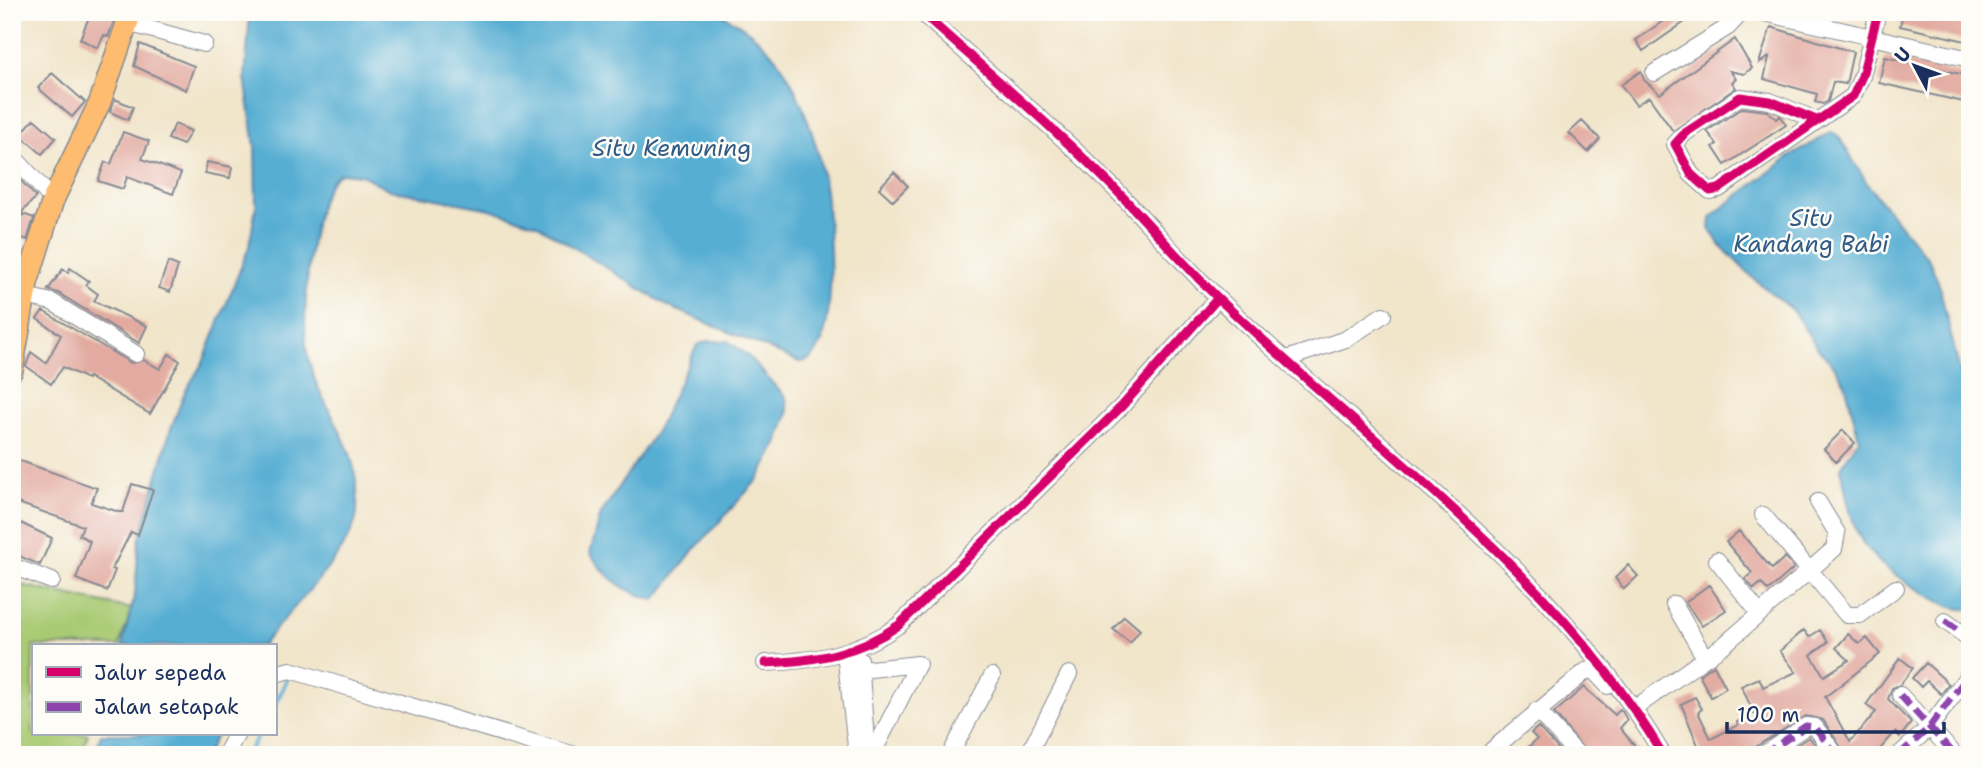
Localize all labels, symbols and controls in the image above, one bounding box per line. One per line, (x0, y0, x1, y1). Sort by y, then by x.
north arrow (1881, 32, 1951, 102)
text: U (1889, 42, 1916, 68)
water label: Situ Kemuning (593, 133, 751, 163)
water label: Situ Kandang Babi (1734, 203, 1889, 259)
legend (32, 644, 276, 736)
text: Jalur sepeda (94, 659, 226, 687)
scale bar (1727, 690, 1944, 734)
text: Jalan setapak (94, 693, 239, 721)
text: 100 m (1737, 701, 1800, 729)

